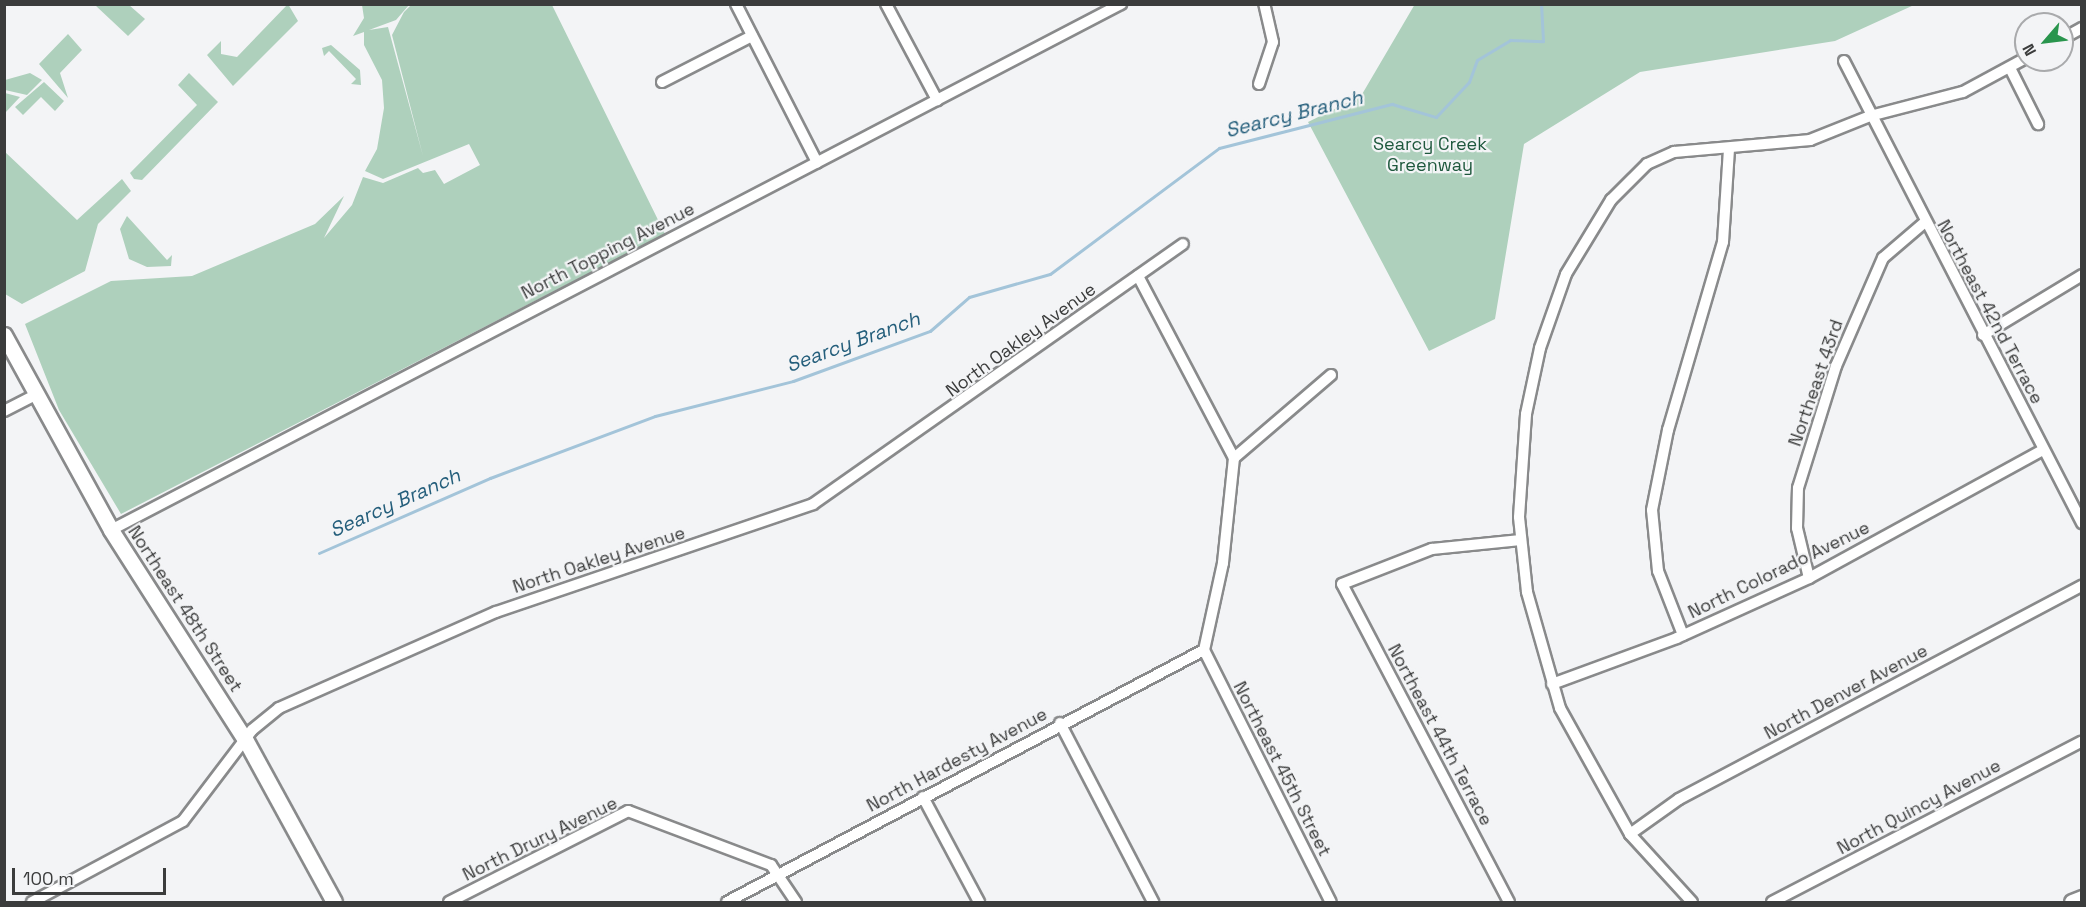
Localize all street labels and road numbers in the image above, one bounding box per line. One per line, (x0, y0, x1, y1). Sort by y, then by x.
street label: North Topping Avenue (518, 198, 698, 304)
street label: Northeast 42nd Terrace (1932, 216, 2048, 408)
street label: North Oakley Avenue (942, 278, 1100, 402)
street label: Northeast 43rd (1784, 317, 1848, 449)
street label: North Colorado Avenue (1685, 517, 1873, 623)
street label: Northeast 48th Street (123, 522, 247, 696)
street label: North Oakley Avenue (510, 522, 688, 598)
street label: Northeast 44th Terrace (1383, 640, 1497, 830)
street label: North Denver Avenue (1761, 640, 1931, 744)
street label: Northeast 45th Street (1229, 678, 1335, 860)
street label: North Hardesty Avenue (863, 703, 1051, 817)
street label: North Quincy Avenue (1833, 755, 2005, 859)
street label: North Drury Avenue (459, 792, 621, 886)

